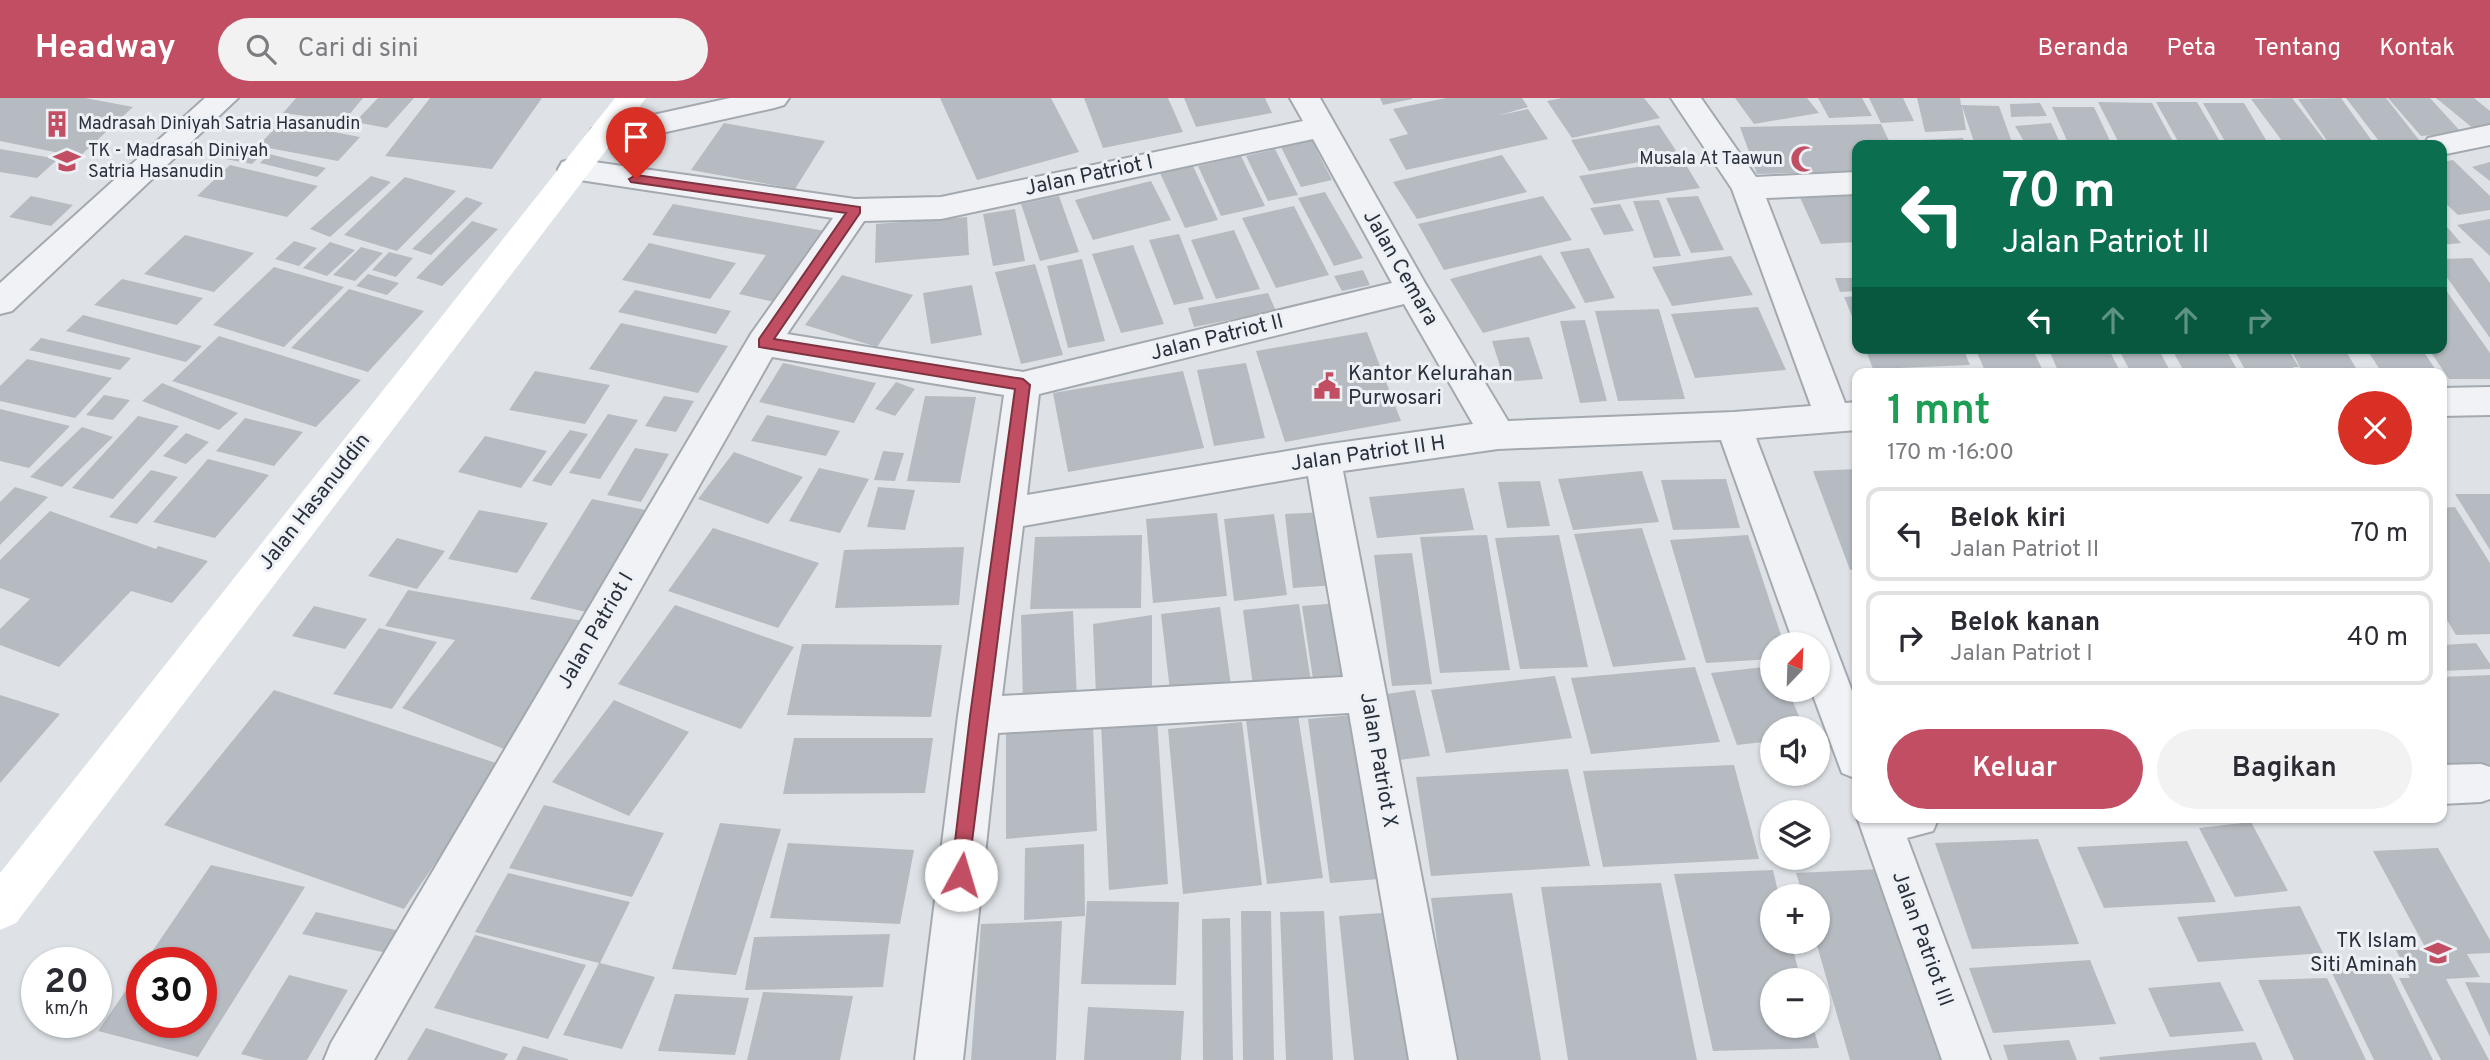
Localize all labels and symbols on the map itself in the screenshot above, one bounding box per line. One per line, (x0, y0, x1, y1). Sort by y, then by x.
pin (606, 107, 666, 179)
building icon: Madrasah Diniyah Satria Hasanudin (42, 109, 72, 139)
place label: Madrasah Diniyah Satria Hasanudin (78, 113, 360, 136)
place label: TK - Madrasah Diniyah Satria Hasanudin (88, 140, 268, 184)
mosque icon: Musala At Taawun (1789, 144, 1819, 174)
school or university icon: TK - Madrasah Diniyah Satria Hasanudin (52, 146, 82, 176)
place label: Musala At Taawun (1639, 148, 1783, 171)
street label: Jalan Patriot I (1022, 149, 1156, 203)
street label: Jalan Cemara (1356, 205, 1444, 331)
street label: Jalan Patriot II (1148, 308, 1286, 368)
place label: Kantor Kelurahan Purwosari (1348, 361, 1513, 412)
public building icon: Kantor Kelurahan Purwosari (1312, 371, 1342, 401)
street label: Jalan Hasanuddin (253, 428, 377, 576)
street label: Jalan Patriot II H (1289, 430, 1447, 478)
street label: Jalan Patriot I (552, 568, 640, 694)
north arrow (1760, 632, 1830, 702)
street label: Jalan Patriot X (1353, 690, 1403, 830)
position arrow (924, 838, 998, 912)
street label: Jalan Patriot III (1885, 868, 1959, 1010)
place label: TK Islam Siti Aminah (2310, 928, 2417, 979)
school or university icon: TK Islam Siti Aminah (2423, 938, 2453, 968)
speed limit sign: 30 (126, 947, 217, 1038)

